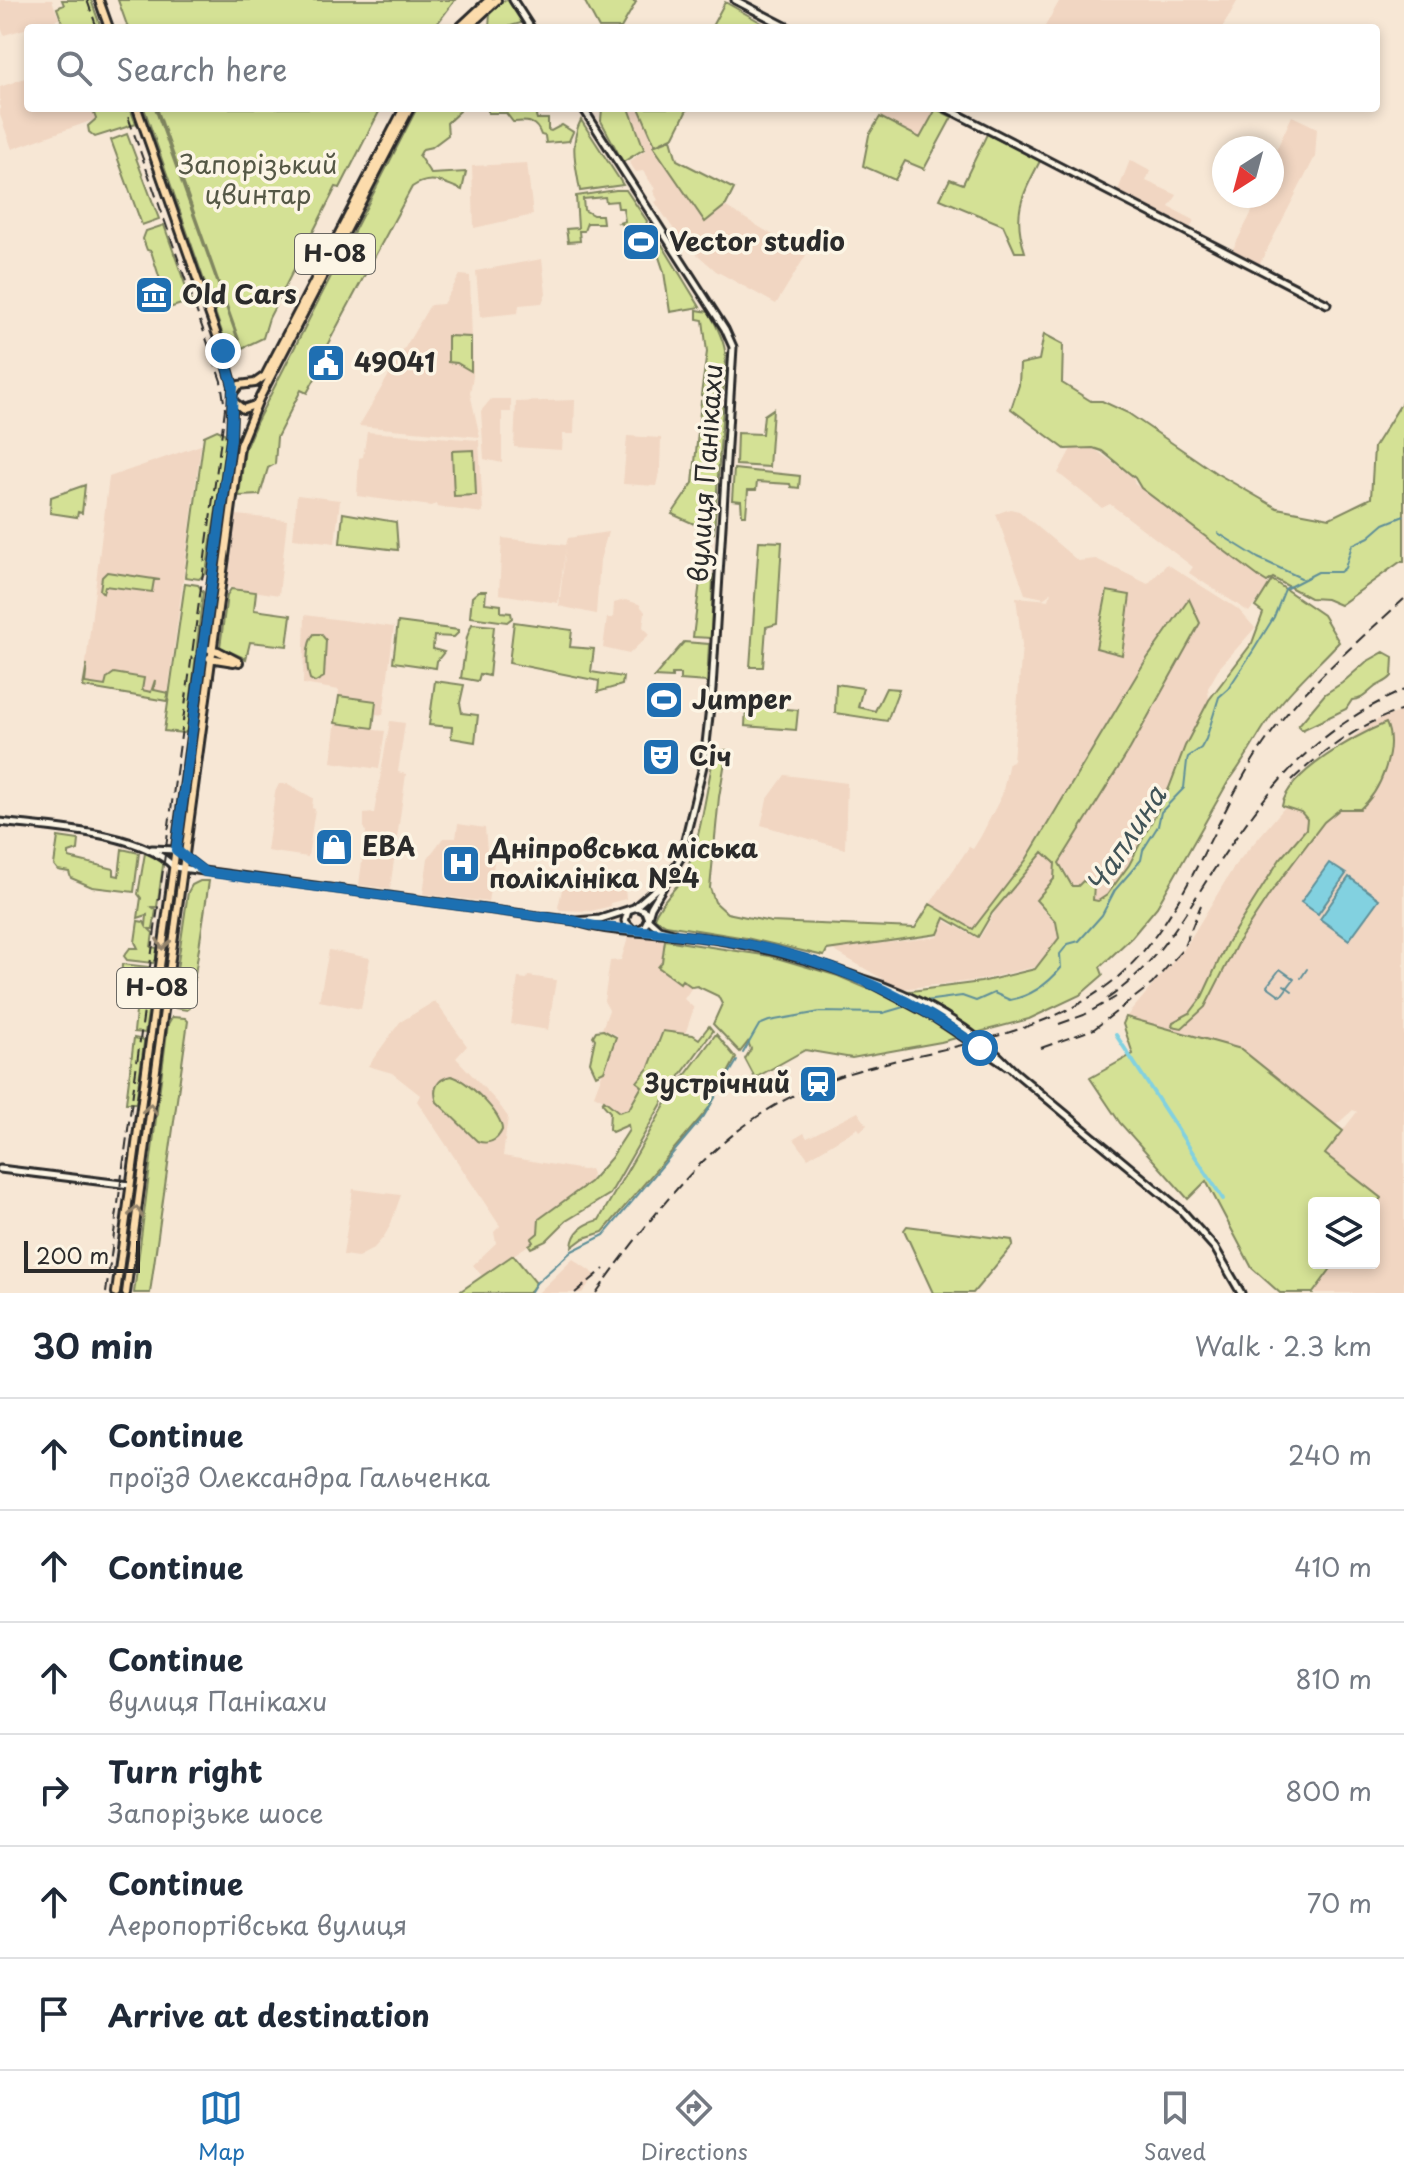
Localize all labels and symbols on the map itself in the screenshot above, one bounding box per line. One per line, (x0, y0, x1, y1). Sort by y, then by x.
north arrow (1212, 136, 1284, 208)
park label: Запорізький цвинтар (179, 144, 337, 213)
sports icon: Vector studio (620, 221, 662, 263)
place label: Vector studio (669, 221, 845, 260)
road number: Н-08 (295, 234, 375, 274)
museum icon: Old Cars (133, 274, 175, 316)
place label: Old Cars (182, 274, 297, 313)
route end (205, 333, 241, 369)
public building icon: 49041 (305, 342, 347, 384)
place label: 49041 (354, 342, 435, 381)
street label: вулиця Панікахи (677, 362, 732, 584)
sports icon: Jumper (643, 679, 685, 721)
place label: Jumper (692, 679, 792, 718)
theatre icon: Січ (640, 736, 682, 778)
place label: Січ (689, 736, 732, 775)
water label: Чаплина (1074, 776, 1176, 902)
shop icon: ЕВА (313, 826, 355, 868)
place label: ЕВА (362, 826, 416, 865)
place label: Дніпровська міська поліклініка №4 (488, 828, 758, 897)
hospital icon: Дніпровська міська поліклініка №4 (440, 843, 482, 885)
one-way arrow (155, 937, 172, 951)
road number: Н-08 (117, 968, 197, 1008)
route start (962, 1030, 998, 1066)
place label: Зустрічний (644, 1063, 790, 1102)
station icon: Зустрічний (797, 1063, 839, 1105)
one-way arrow (141, 1102, 158, 1116)
one-way arrow (128, 1205, 145, 1218)
scale bar (24, 1237, 140, 1273)

